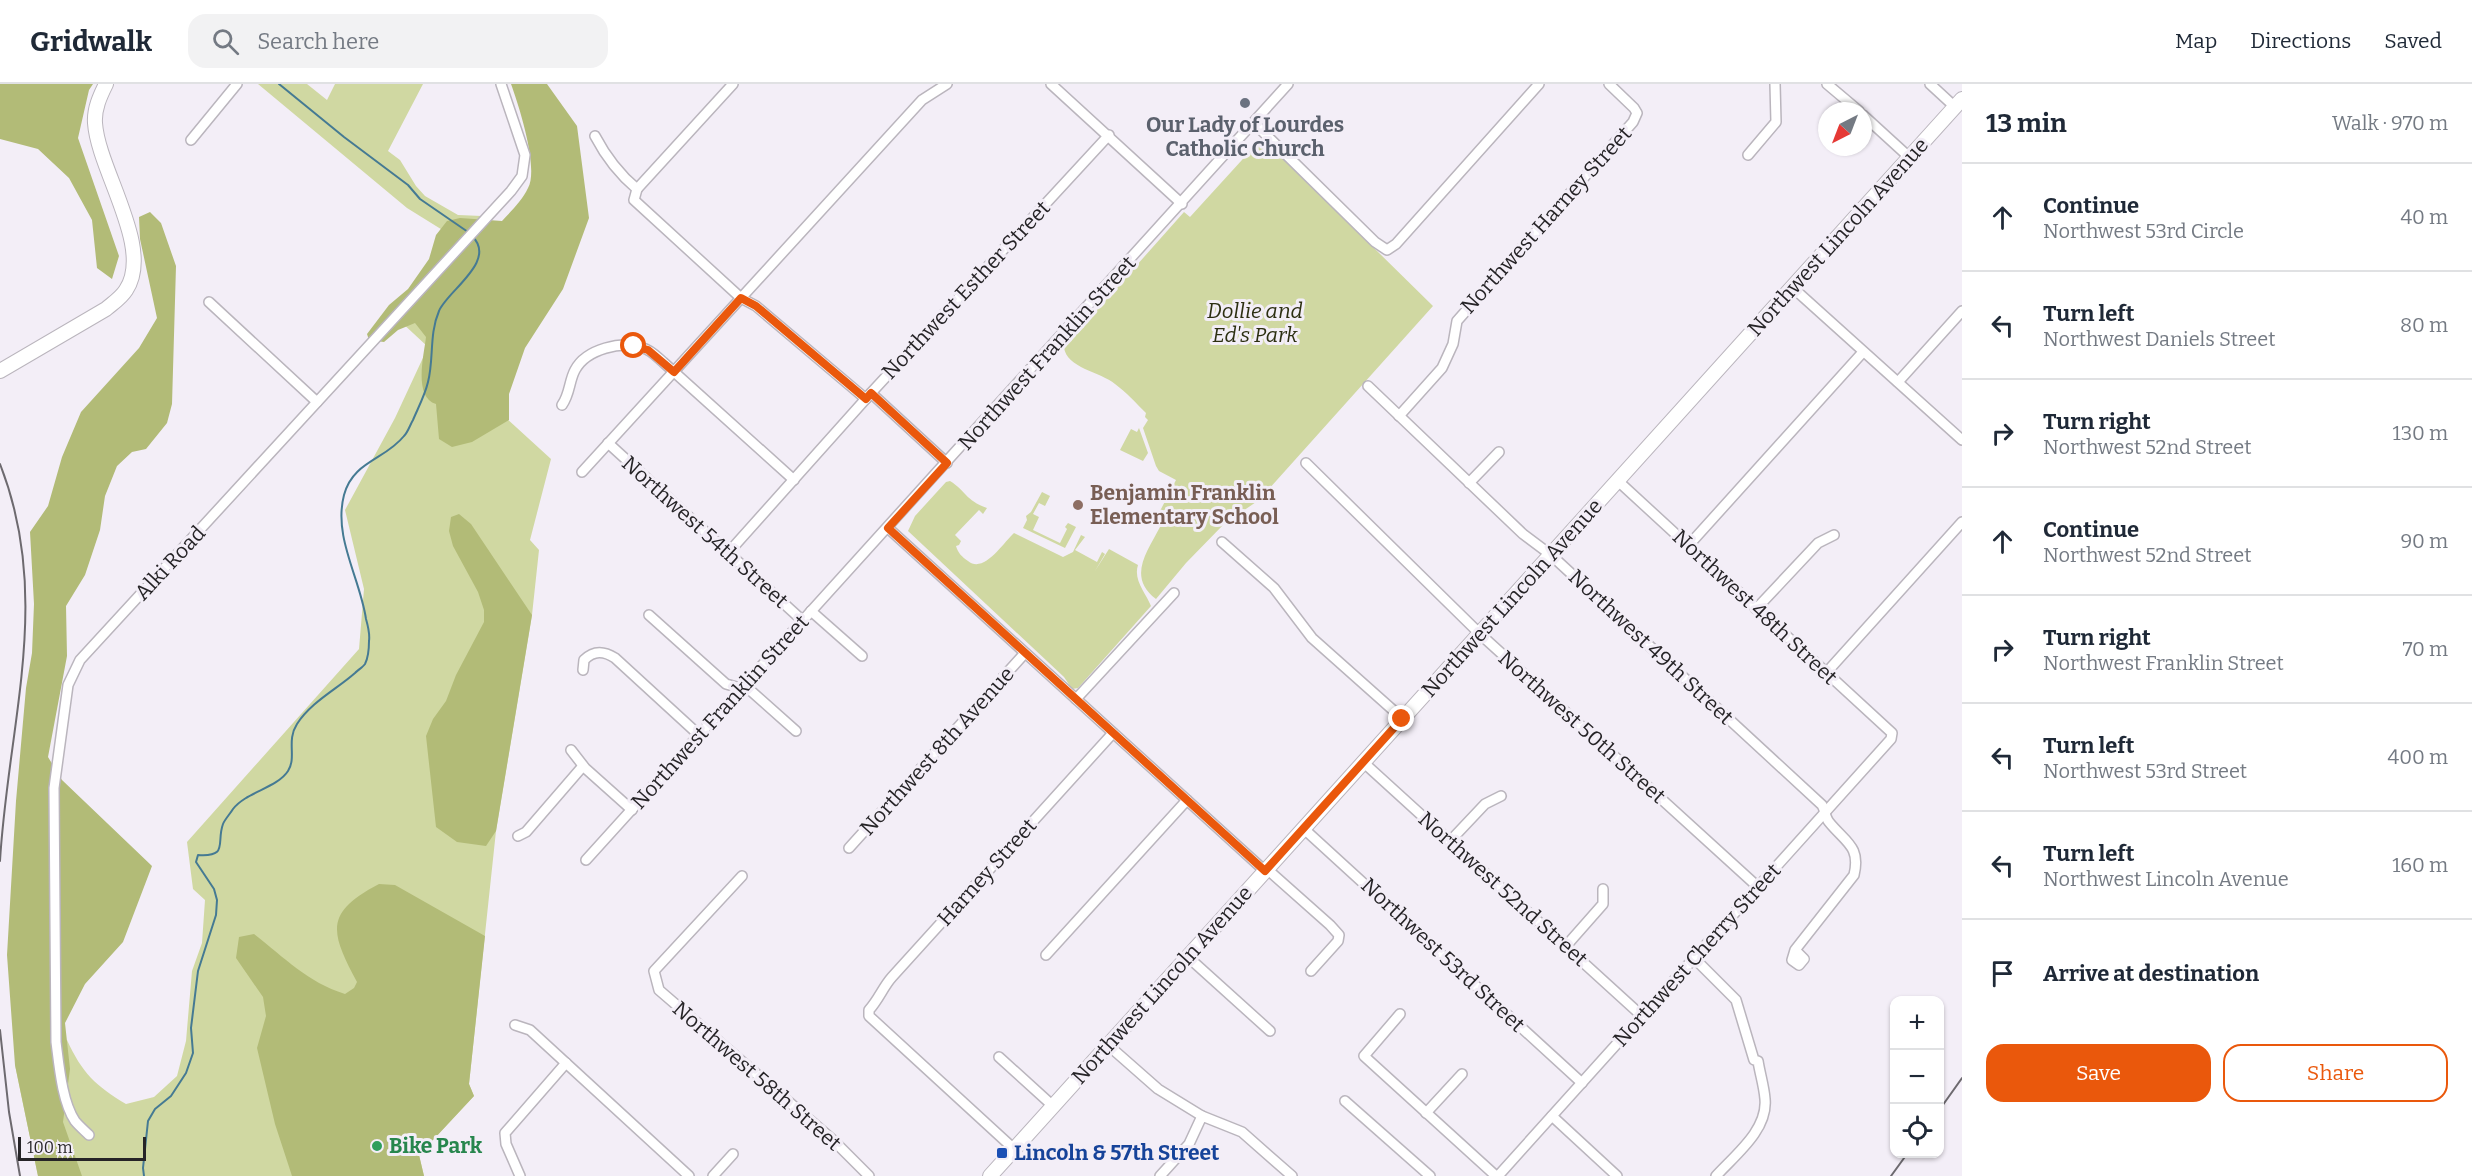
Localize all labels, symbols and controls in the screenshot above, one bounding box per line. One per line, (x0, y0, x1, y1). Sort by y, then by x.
search box (188, 14, 608, 68)
text: Gridwalk (30, 25, 152, 58)
icon: search (209, 25, 242, 58)
text: Search here (257, 28, 379, 55)
text: Map (2175, 28, 2217, 54)
text: Directions (2250, 28, 2351, 54)
text: Saved (2384, 28, 2442, 54)
marker: Our Lady of Lourdes Catholic Church (1238, 96, 1252, 110)
north arrow (1818, 102, 1872, 156)
text: 13 min (1986, 108, 2067, 139)
text: Walk · 970 m (2332, 111, 2448, 135)
place label: Our Lady of Lourdes Catholic Church (1146, 112, 1344, 162)
street label: Northwest Harney Street (1455, 121, 1637, 319)
street label: Northwest Lincoln Avenue (1742, 132, 1934, 342)
text: Continue (2043, 192, 2139, 219)
street label: Northwest Esther Street (876, 195, 1056, 385)
icon: ahead (1986, 201, 2019, 234)
text: 40 m (2400, 205, 2448, 229)
text: Northwest 53rd Circle (2043, 219, 2244, 243)
street label: Northwest Franklin Street (953, 250, 1141, 456)
park label: Dollie and Ed's Park (1207, 298, 1303, 348)
text: Turn left (2043, 300, 2135, 327)
icon: left (1986, 309, 2019, 342)
text: 80 m (2400, 313, 2448, 337)
text: Northwest Daniels Street (2043, 327, 2275, 351)
route start (620, 332, 646, 358)
text: Turn right (2043, 408, 2151, 435)
icon: right (1986, 417, 2019, 450)
text: 130 m (2393, 421, 2448, 445)
text: Northwest 52nd Street (2043, 435, 2251, 459)
street label: Northwest 54th Street (617, 451, 794, 614)
place label: Benjamin Franklin Elementary School (1090, 480, 1279, 530)
street label: Northwest Lincoln Avenue (1416, 493, 1608, 703)
marker: Benjamin Franklin Elementary School (1071, 498, 1085, 512)
text: Continue (2043, 516, 2139, 543)
street label: Alki Road (129, 520, 211, 606)
street label: Northwest 48th Street (1667, 524, 1843, 690)
icon: ahead (1986, 525, 2019, 558)
text: 90 m (2400, 529, 2448, 553)
text: Northwest 52nd Street (2043, 543, 2251, 567)
street label: Northwest 49th Street (1563, 564, 1739, 730)
street label: Northwest Franklin Street (626, 609, 814, 815)
text: Turn right (2043, 624, 2151, 651)
icon: right (1986, 633, 2019, 666)
text: 70 m (2402, 637, 2448, 661)
street label: Northwest 50th Street (1493, 645, 1671, 809)
text: Northwest Franklin Street (2043, 651, 2284, 675)
street label: Northwest 8th Avenue (854, 661, 1020, 841)
route end (1388, 705, 1414, 731)
text: Turn left (2043, 732, 2135, 759)
icon: left (1986, 741, 2019, 774)
text: 400 m (2388, 745, 2448, 769)
text: Northwest 53rd Street (2043, 759, 2247, 783)
street label: Northwest 52nd Street (1413, 806, 1593, 972)
street label: Harney Street (932, 813, 1042, 931)
text: Turn left (2043, 840, 2135, 867)
icon: left (1986, 849, 2019, 882)
text: 160 m (2392, 853, 2448, 877)
street label: Northwest Cherry Street (1608, 858, 1787, 1052)
text: Northwest Lincoln Avenue (2043, 867, 2289, 891)
street label: Northwest 53rd Street (1356, 872, 1531, 1038)
street label: Northwest Lincoln Avenue (1066, 880, 1258, 1090)
icon: arrive (1986, 957, 2019, 990)
text: Arrive at destination (2043, 960, 2259, 987)
street label: Northwest 58th Street (667, 996, 847, 1157)
map controls (1890, 996, 1944, 1158)
button: + (1890, 996, 1944, 1050)
button: Save (1986, 1044, 2211, 1102)
button: Share (2223, 1044, 2448, 1102)
button: − (1890, 1050, 1944, 1104)
button: locate (1890, 1104, 1944, 1158)
place label: Bike Park (389, 1133, 483, 1159)
scale bar (18, 1134, 146, 1162)
text: 100 m (27, 1138, 72, 1157)
marker: Bike Park (370, 1139, 384, 1153)
place label: Lincoln & 57th Street (1014, 1140, 1220, 1166)
marker: Lincoln & 57th Street (995, 1146, 1009, 1160)

